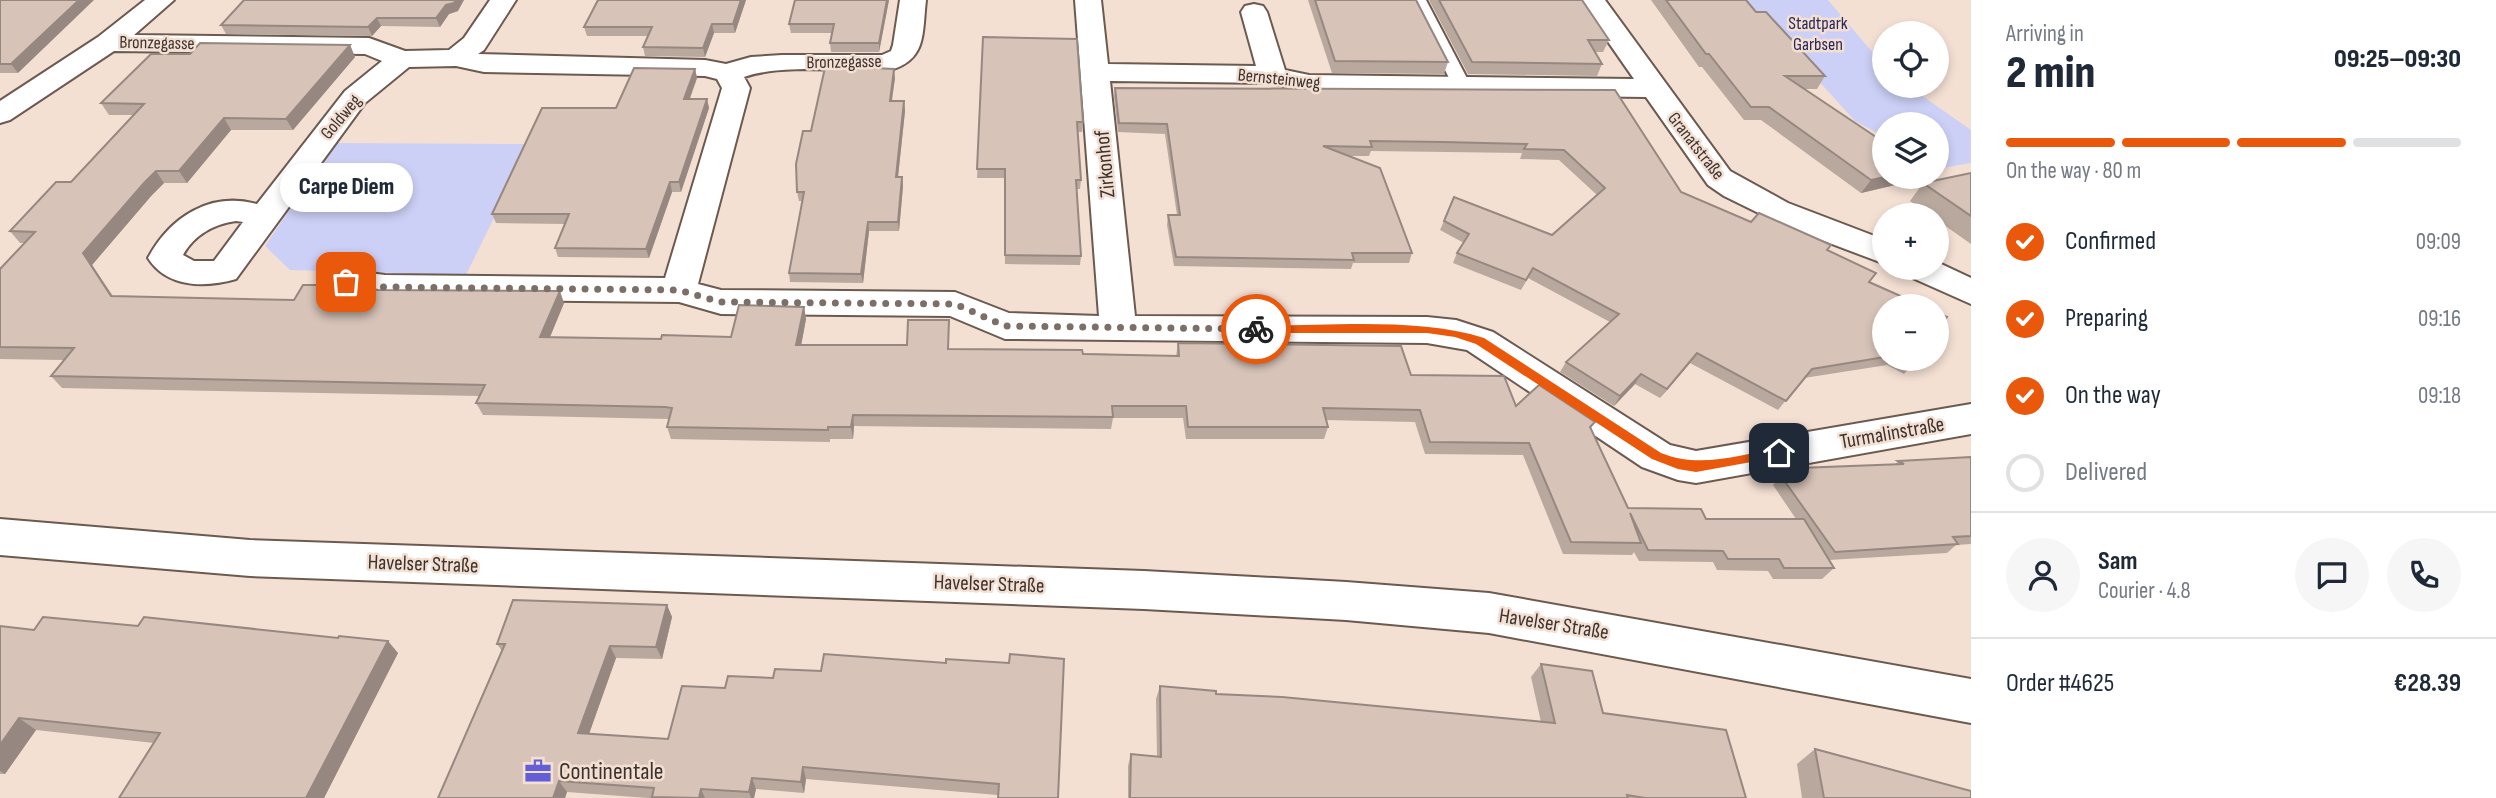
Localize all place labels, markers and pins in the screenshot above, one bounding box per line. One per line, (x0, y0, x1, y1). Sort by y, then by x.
callout: Carpe Diem (280, 163, 412, 212)
pin (316, 252, 376, 312)
pin (1749, 423, 1809, 483)
office icon: Continentale (523, 756, 553, 786)
place label: Continentale (559, 757, 664, 786)

